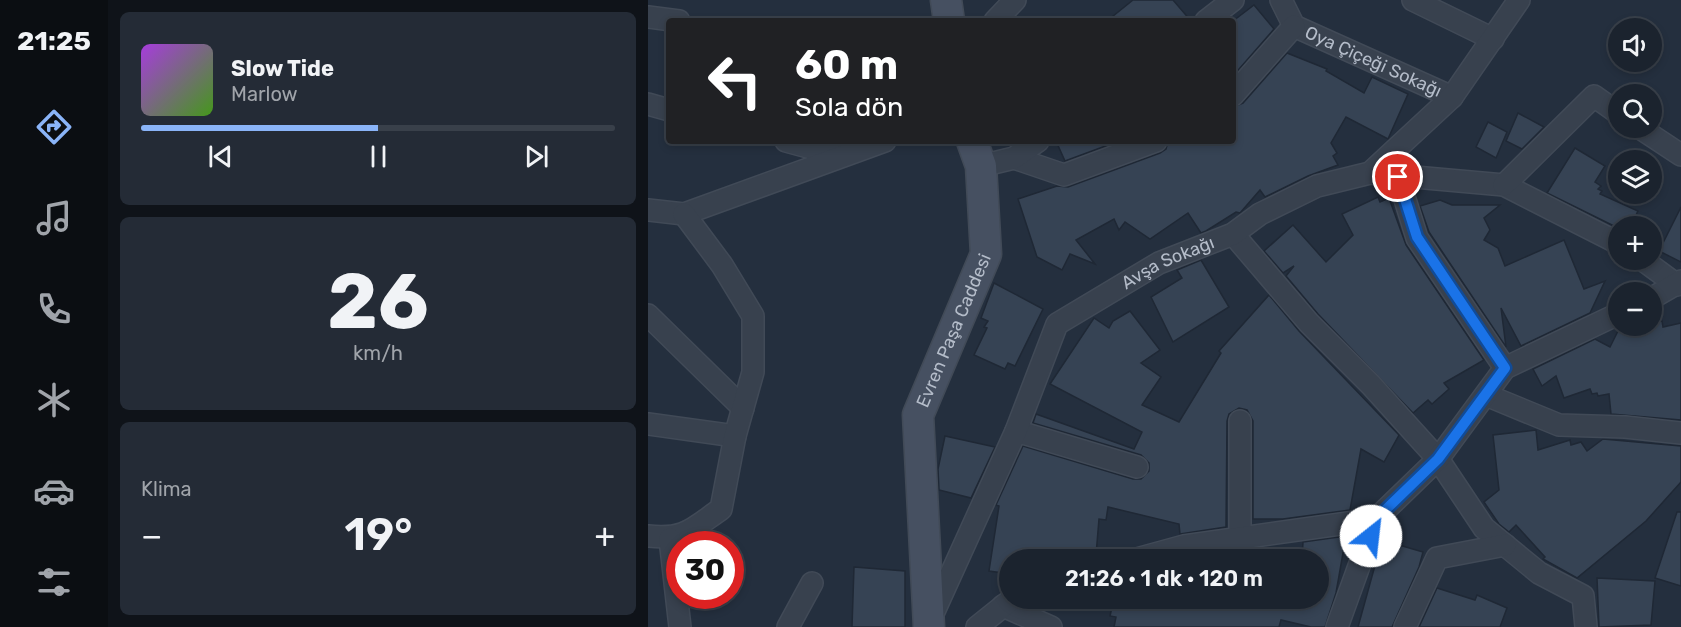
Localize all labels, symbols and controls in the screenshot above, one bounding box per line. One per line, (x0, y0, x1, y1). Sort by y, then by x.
map controls (1608, 18, 1662, 336)
button: sound (1608, 18, 1662, 72)
street label: Oya Çiçeği Sokağı (1301, 21, 1445, 102)
text: 21:25 (17, 25, 91, 57)
text: 60 m (795, 40, 898, 90)
icon: left (696, 42, 774, 120)
text: Slow Tide (231, 55, 334, 82)
text: Marlow (231, 82, 298, 106)
button: search (1608, 84, 1662, 138)
text: Sola dön (795, 91, 903, 123)
icon: directions (33, 106, 75, 148)
icon: previous (204, 140, 237, 173)
icon: pause (362, 140, 395, 173)
icon: next (520, 140, 553, 173)
button: layers (1608, 150, 1662, 204)
pin (1372, 151, 1423, 202)
icon: arrive (1381, 160, 1414, 193)
icon: music (33, 197, 75, 239)
button: + (1608, 216, 1662, 270)
street label: Avşa Sokağı (1117, 231, 1217, 294)
street label: Evren Paşa Caddesi (912, 250, 996, 411)
text: 26 (327, 255, 429, 348)
button: − (1608, 282, 1662, 336)
icon: phone (33, 288, 75, 330)
text: km/h (353, 341, 403, 365)
icon: climate (33, 379, 75, 421)
icon: car (33, 470, 75, 512)
text: Klima (141, 477, 192, 501)
position arrow (1339, 504, 1403, 568)
text: 19° (344, 508, 412, 561)
text: − (141, 516, 162, 555)
text: + (594, 516, 615, 555)
speed limit sign: 30 (666, 531, 744, 609)
icon: filters (33, 561, 75, 603)
text: 21:26 · 1 dk · 120 m (1065, 565, 1263, 592)

